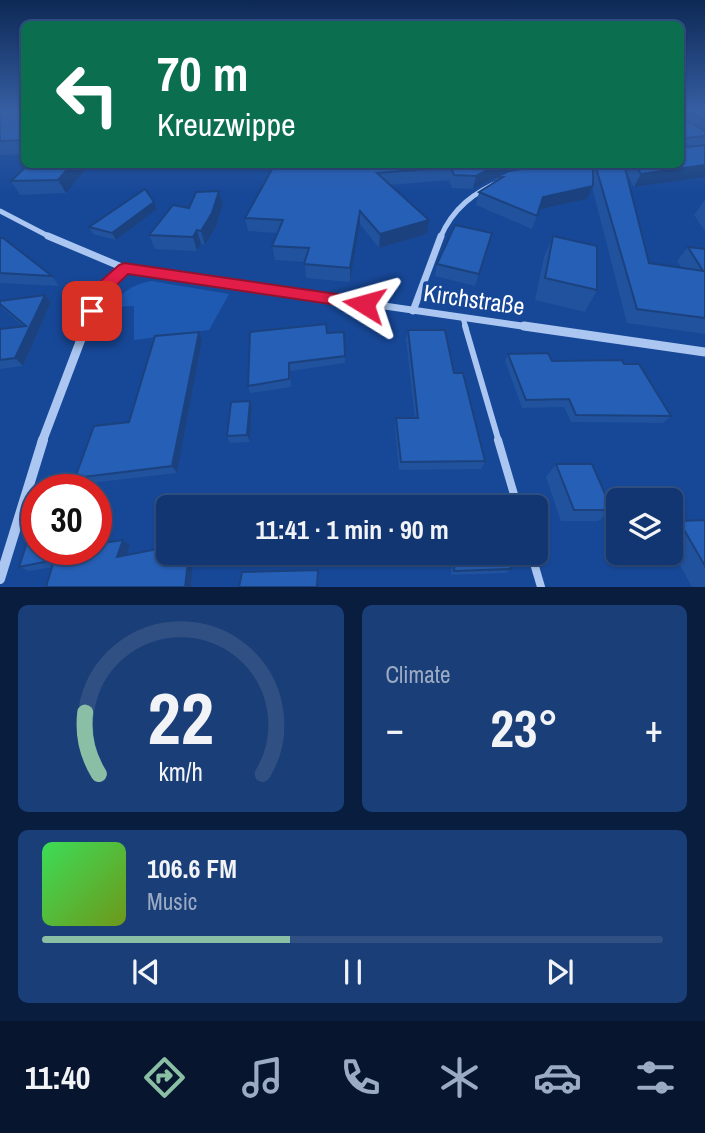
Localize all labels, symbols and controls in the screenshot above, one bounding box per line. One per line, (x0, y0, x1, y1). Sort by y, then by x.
text: 70 m (157, 40, 249, 106)
icon: left (42, 49, 133, 140)
text: Kreuzwippe (157, 103, 296, 146)
position arrow (327, 267, 401, 341)
street label: Kirchstraße (422, 276, 527, 322)
pin (62, 281, 122, 341)
icon: arrive (73, 292, 111, 330)
speed limit sign: 30 (21, 474, 112, 565)
map controls (606, 488, 683, 565)
button: layers (606, 488, 683, 565)
text: 11:41 · 1 min · 90 m (255, 512, 449, 547)
text: Climate (386, 659, 450, 690)
text: 22 (148, 670, 214, 768)
text: 23° (490, 693, 558, 763)
text: − (386, 703, 404, 754)
text: + (645, 703, 663, 754)
text: km/h (159, 755, 203, 789)
text: 106.6 FM (147, 851, 237, 886)
text: Music (147, 886, 197, 917)
icon: previous (127, 953, 165, 991)
icon: pause (334, 953, 372, 991)
icon: next (541, 953, 579, 991)
icon: directions (140, 1053, 189, 1102)
icon: music (238, 1053, 287, 1102)
icon: phone (336, 1053, 385, 1102)
icon: climate (435, 1053, 484, 1102)
icon: car (533, 1053, 582, 1102)
icon: filters (631, 1053, 680, 1102)
text: 11:40 (25, 1056, 90, 1099)

